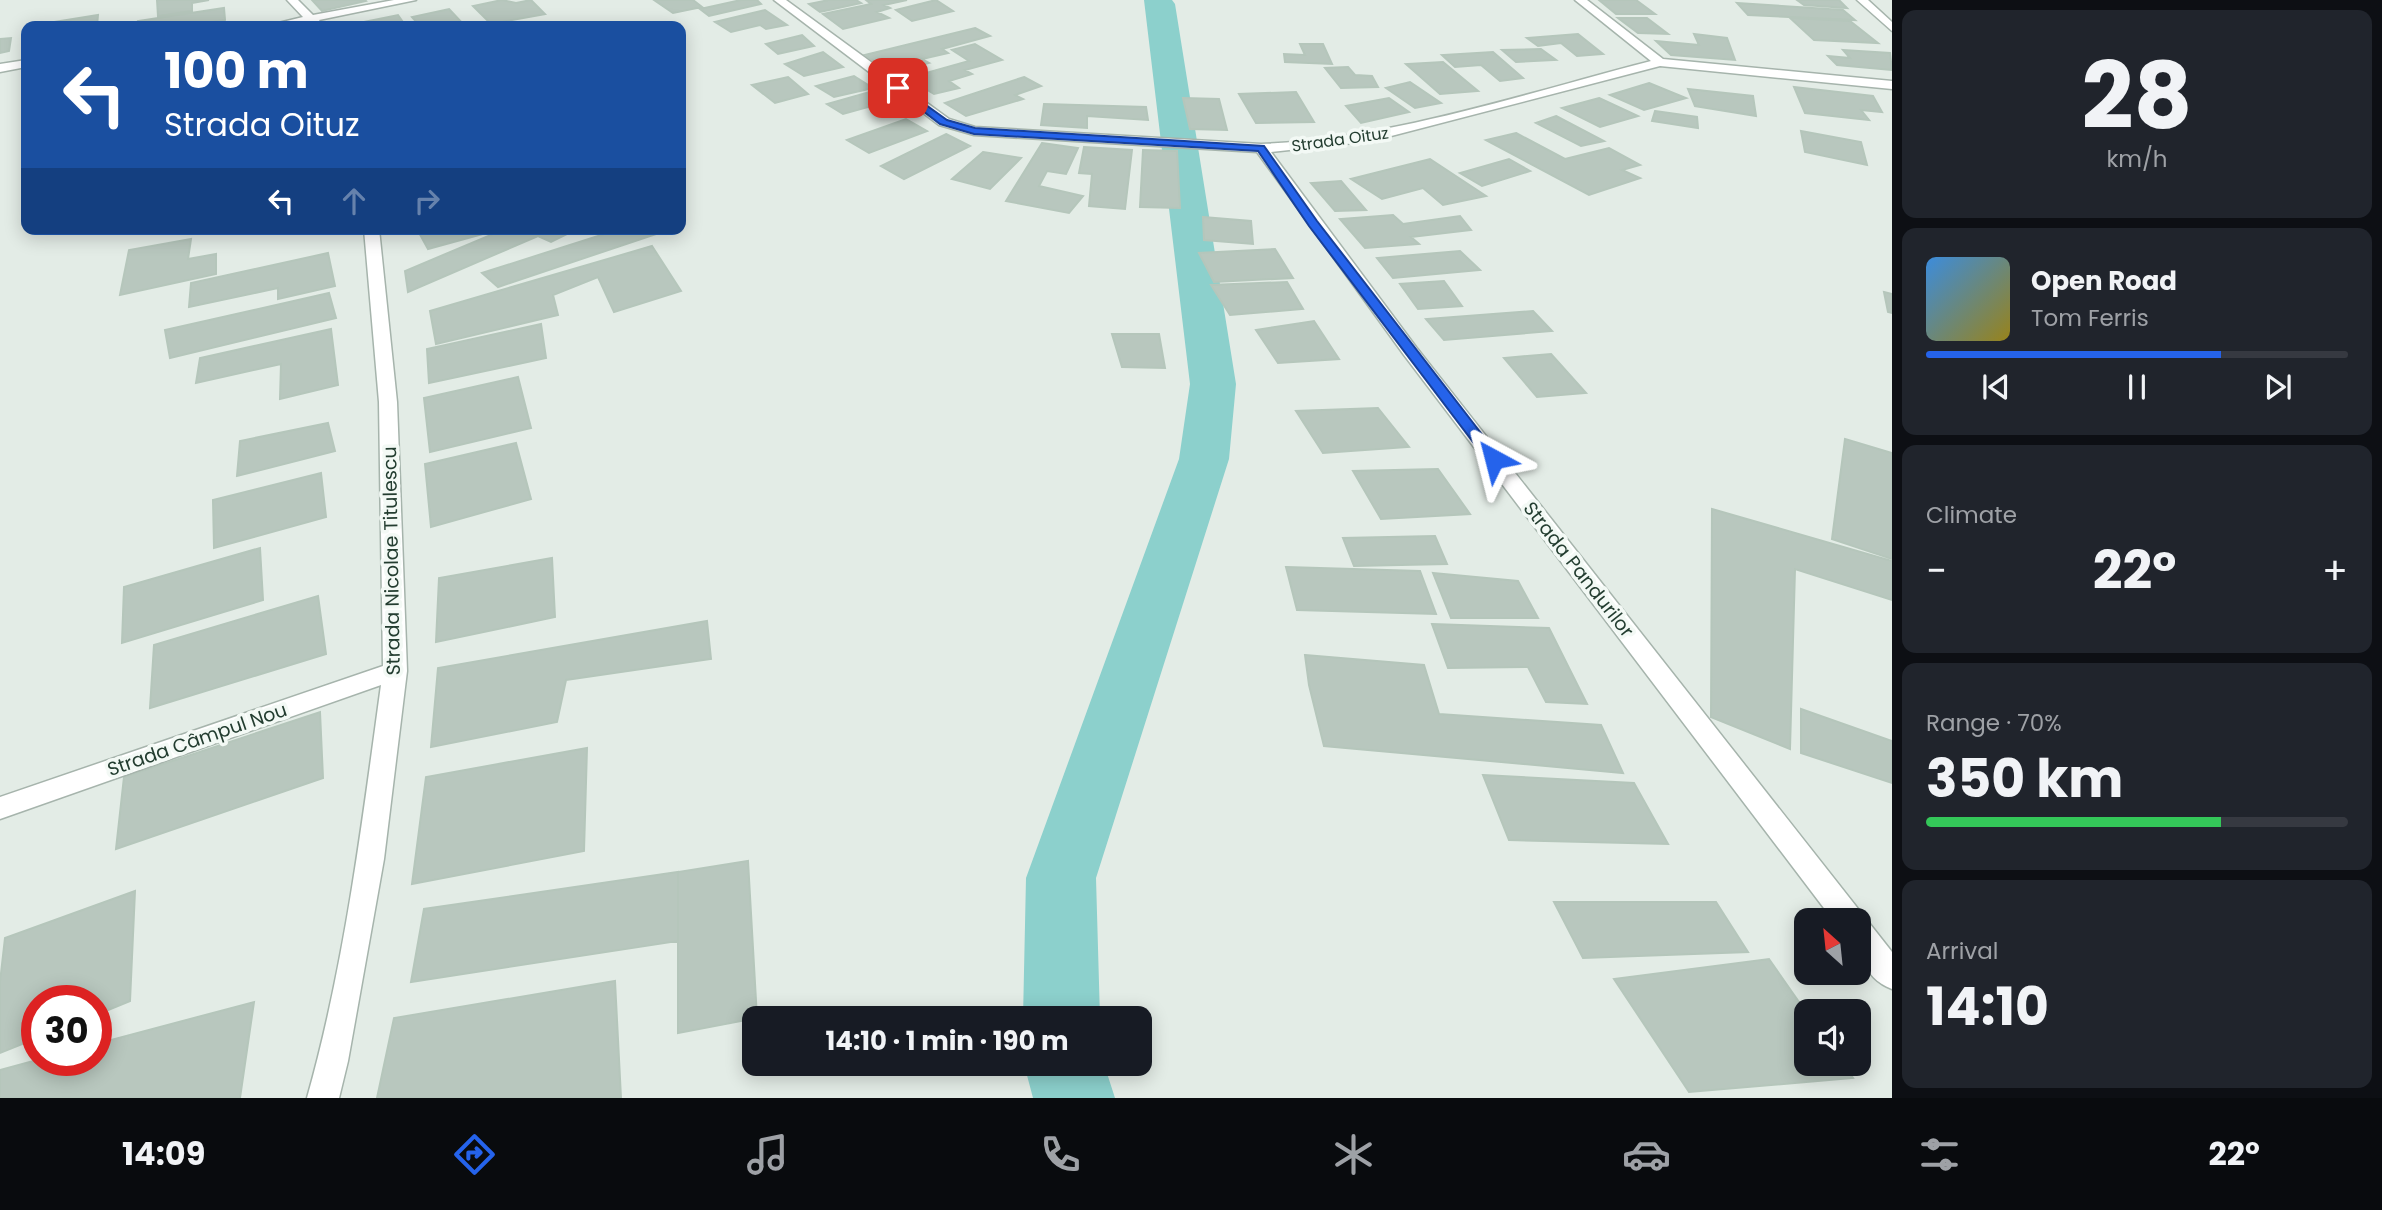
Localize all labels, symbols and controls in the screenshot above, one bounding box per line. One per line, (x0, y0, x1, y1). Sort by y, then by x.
text: 28 (2082, 32, 2192, 160)
text: 100 m (164, 37, 309, 105)
icon: left (49, 49, 140, 140)
pin (868, 58, 928, 118)
icon: arrive (879, 69, 917, 107)
text: Strada Oituz (164, 102, 360, 147)
street label: Strada Oituz (1290, 121, 1390, 158)
text: km/h (2106, 143, 2168, 175)
icon: left (262, 182, 300, 220)
icon: ahead (335, 182, 373, 220)
icon: right (408, 182, 446, 220)
text: Open Road (2031, 263, 2177, 299)
text: Tom Ferris (2031, 302, 2149, 334)
icon: previous (1977, 368, 2015, 406)
icon: pause (2118, 368, 2156, 406)
icon: next (2259, 368, 2297, 406)
position arrow (1457, 422, 1531, 496)
street label: Strada Nicolae Titulescu (376, 446, 407, 676)
street label: Strada Pandurilor (1517, 496, 1640, 643)
text: Climate (1926, 499, 2017, 531)
text: 22° (2093, 534, 2176, 607)
text: − (1926, 544, 1947, 597)
text: + (2322, 544, 2348, 597)
street label: Strada Câmpul Nou (104, 696, 291, 783)
text: Range · 70% (1926, 707, 2062, 739)
text: 350 km (1926, 742, 2123, 815)
north arrow (1794, 908, 1871, 985)
map controls (1794, 908, 1871, 1076)
text: Arrival (1926, 935, 1998, 967)
text: 14:10 (1926, 970, 2049, 1043)
speed limit sign: 30 (21, 985, 112, 1076)
button: sound (1794, 999, 1871, 1076)
text: 14:10 · 1 min · 190 m (826, 1023, 1068, 1059)
icon: directions (450, 1130, 499, 1179)
icon: music (743, 1130, 792, 1179)
icon: phone (1036, 1130, 1085, 1179)
icon: climate (1329, 1130, 1378, 1179)
icon: car (1622, 1130, 1671, 1179)
icon: filters (1915, 1130, 1964, 1179)
text: 14:09 (122, 1131, 205, 1176)
text: 22° (2209, 1131, 2260, 1176)

